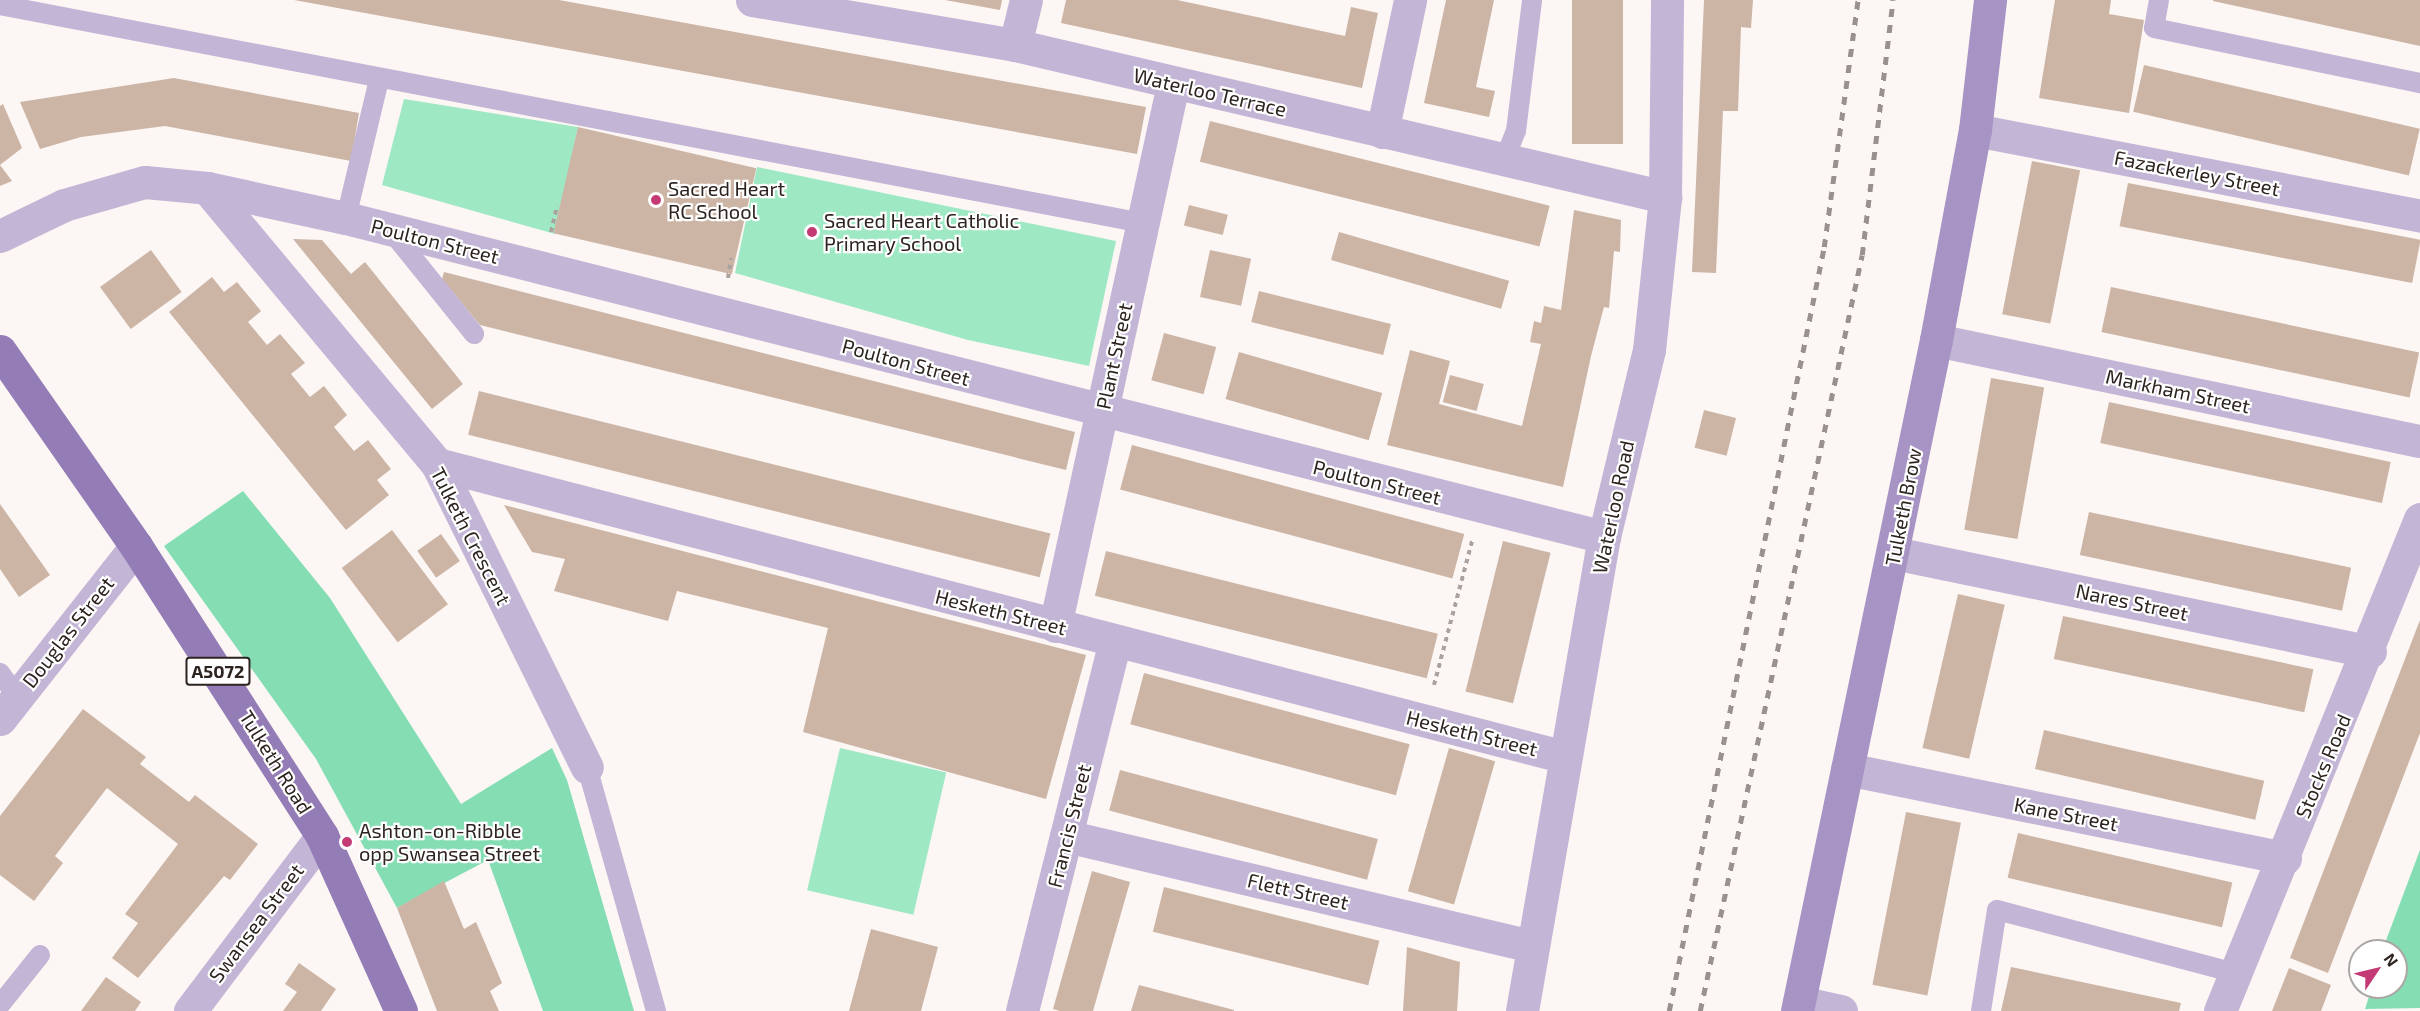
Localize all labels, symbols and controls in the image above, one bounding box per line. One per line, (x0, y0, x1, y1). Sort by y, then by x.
street label: Waterloo Terrace (1131, 63, 1289, 121)
street label: Fazackerley Street (2112, 145, 2282, 201)
place label: Sacred Heart RC School (668, 176, 785, 223)
marker: Sacred Heart RC School (649, 193, 663, 207)
place label: Sacred Heart Catholic Primary School (824, 208, 1019, 255)
street label: Poulton Street (369, 214, 501, 268)
marker: Sacred Heart Catholic Primary School (805, 225, 819, 239)
street label: Plant Street (1091, 301, 1137, 411)
street label: Poulton Street (840, 333, 972, 391)
street label: Markham Street (2104, 364, 2252, 418)
street label: Waterloo Road (1587, 438, 1639, 576)
street label: Tulketh Brow (1880, 446, 1926, 568)
street label: Poulton Street (1311, 455, 1443, 509)
street label: Tulketh Crescent (426, 463, 516, 609)
street label: Douglas Street (17, 572, 119, 692)
street label: Nares Street (2074, 578, 2190, 626)
street label: Hesketh Street (933, 584, 1069, 640)
road number: A5072 (185, 656, 251, 686)
street label: Hesketh Street (1404, 705, 1540, 761)
street label: Tulketh Road (235, 706, 317, 818)
street label: Stocks Road (2290, 710, 2356, 822)
street label: Francis Street (1042, 762, 1096, 890)
street label: Kane Street (2012, 792, 2120, 836)
place label: Ashton-on-Ribble opp Swansea Street (359, 819, 540, 866)
marker: Ashton-on-Ribble opp Swansea Street (340, 835, 354, 849)
street label: Swansea Street (204, 859, 308, 987)
street label: Flett Street (1245, 868, 1351, 914)
north arrow (2348, 939, 2408, 999)
text: N (2380, 949, 2403, 970)

